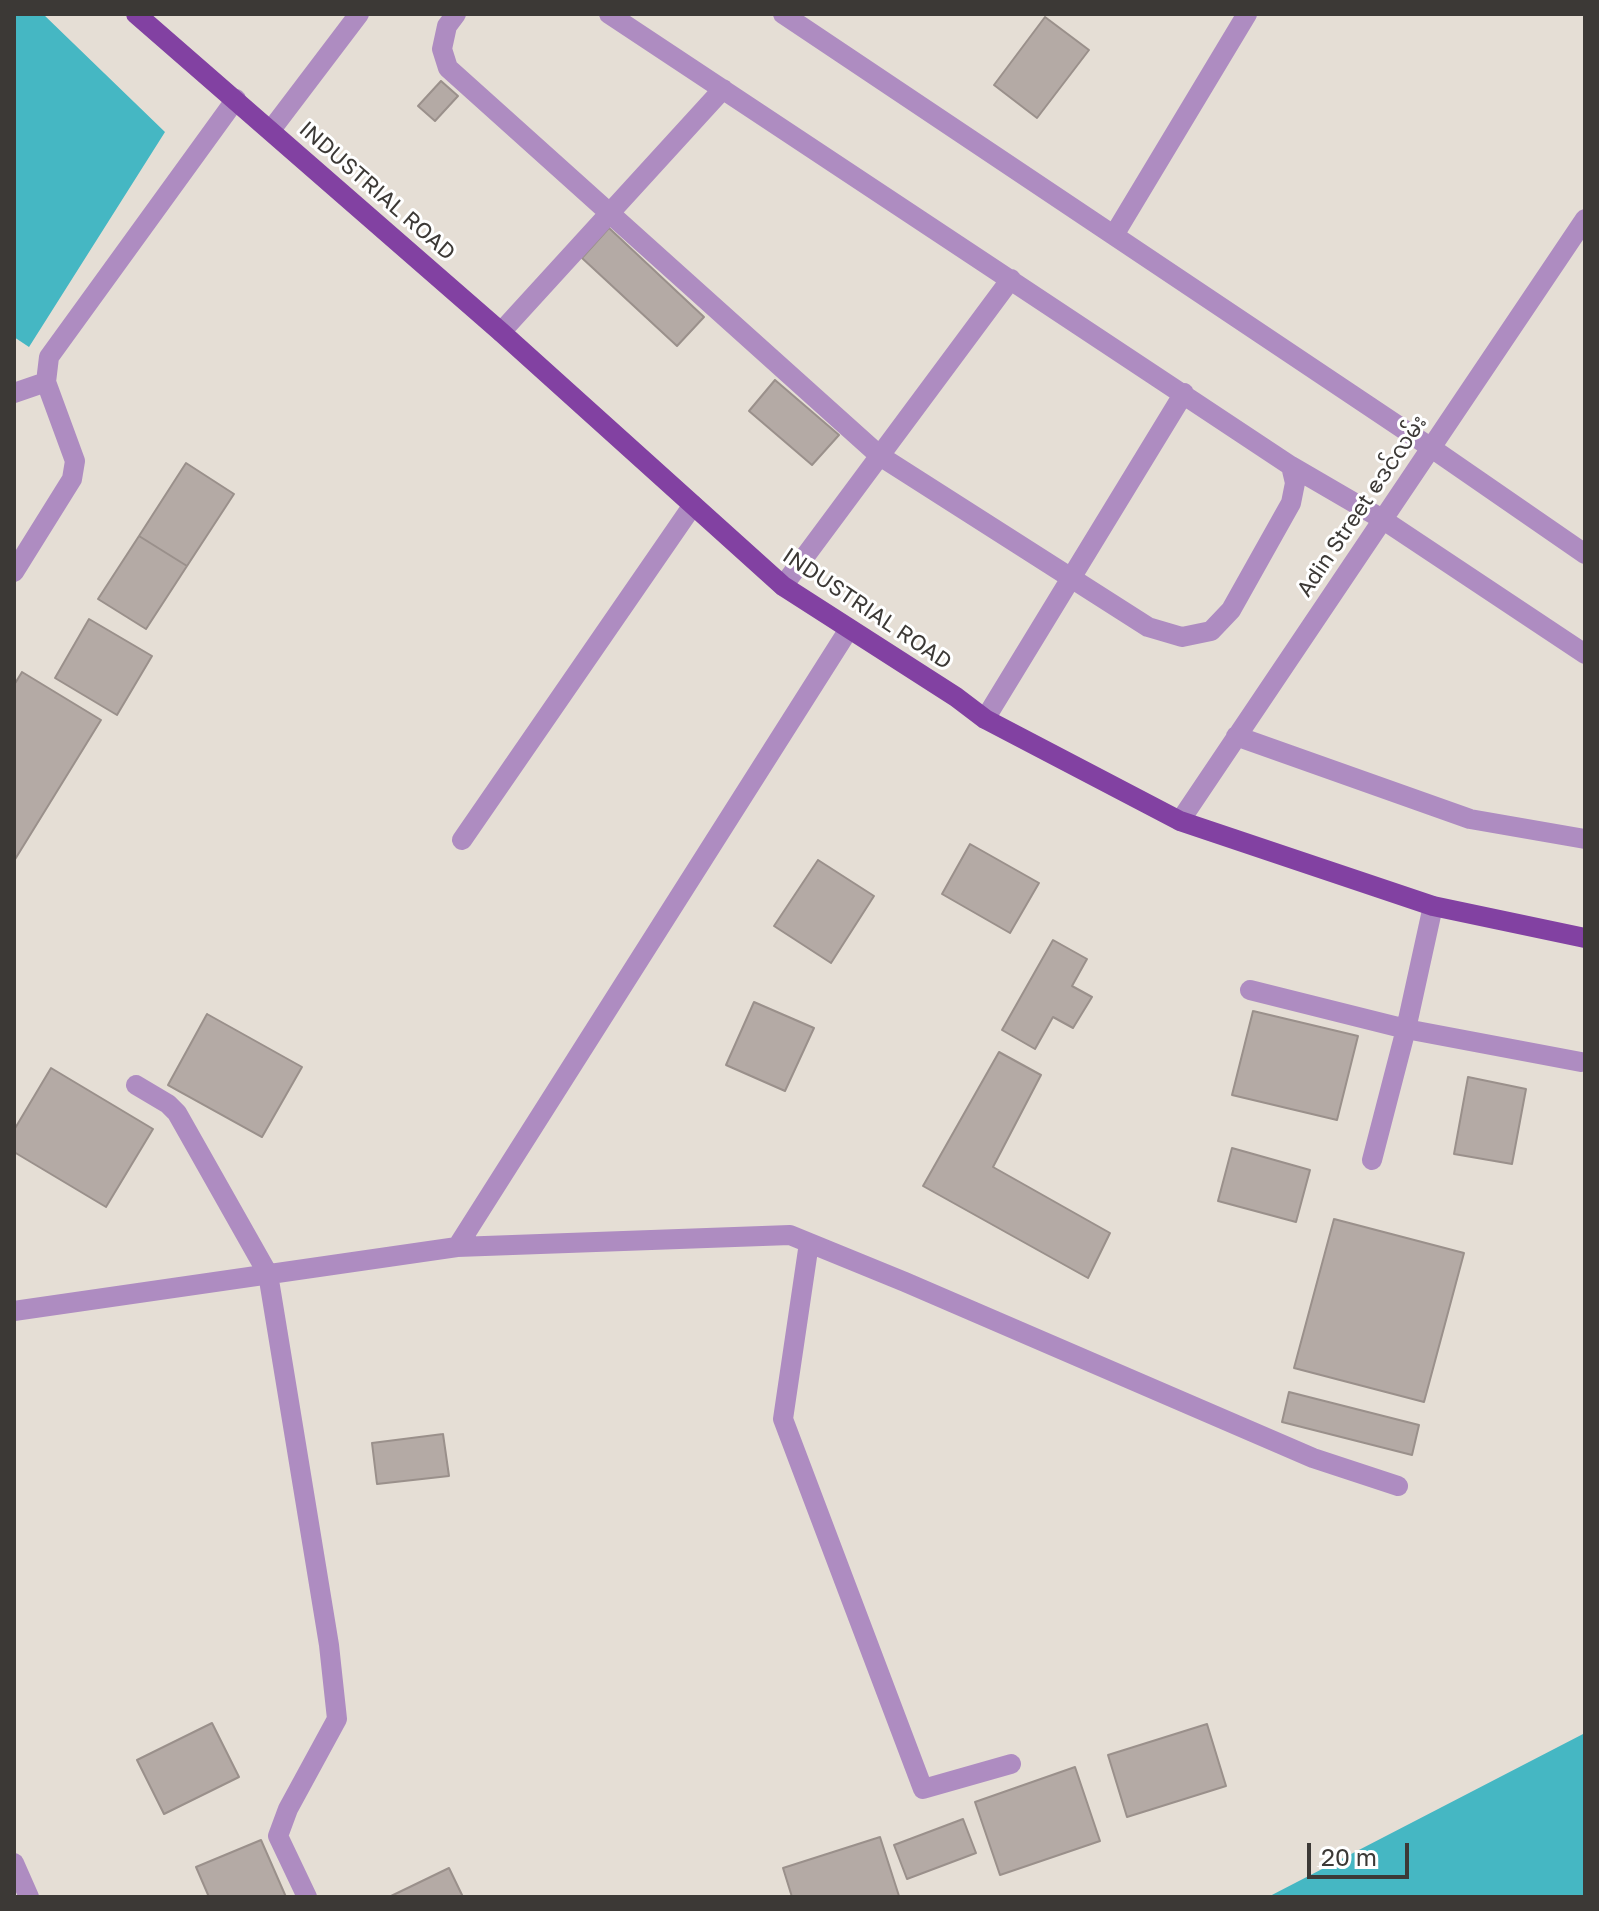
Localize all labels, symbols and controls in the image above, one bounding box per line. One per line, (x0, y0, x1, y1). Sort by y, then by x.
street label: INDUSTRIAL ROAD (294, 116, 460, 266)
street label: Adin Street ဧဒင်လမ်း (1291, 410, 1433, 602)
street label: INDUSTRIAL ROAD (777, 543, 957, 675)
scale bar (1311, 1827, 1413, 1877)
text: 20 m (1321, 1842, 1377, 1871)

